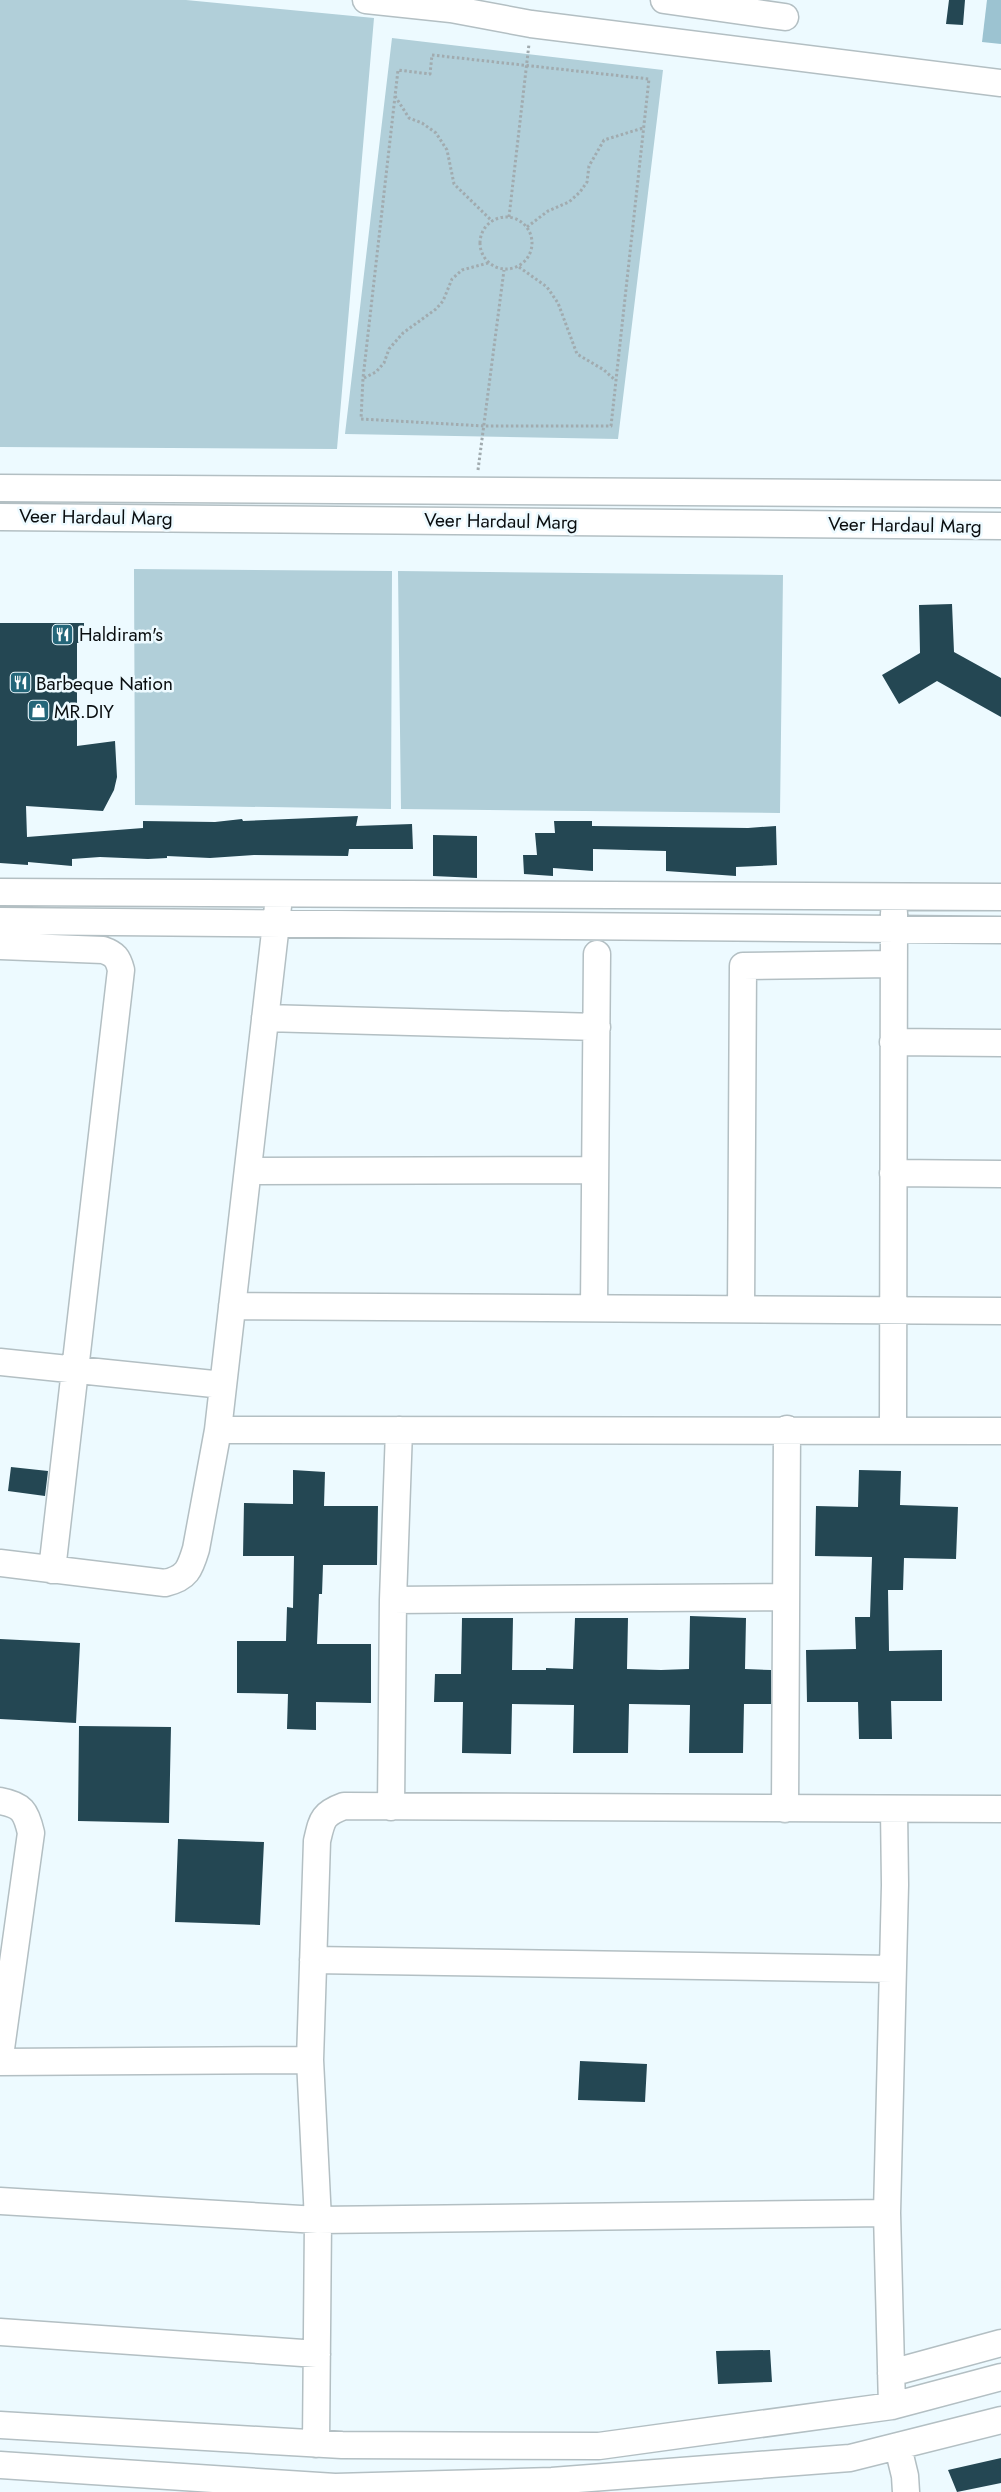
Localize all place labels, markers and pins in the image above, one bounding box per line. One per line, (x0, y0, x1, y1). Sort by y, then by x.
place label: Haldiram's (79, 621, 163, 648)
restaurant icon: Haldiram's (51, 622, 75, 646)
place label: Barbeque Nation (36, 670, 173, 697)
restaurant icon: Barbeque Nation (8, 671, 32, 695)
place label: MR.DIY (54, 698, 114, 725)
shop icon: MR.DIY (26, 699, 50, 723)

